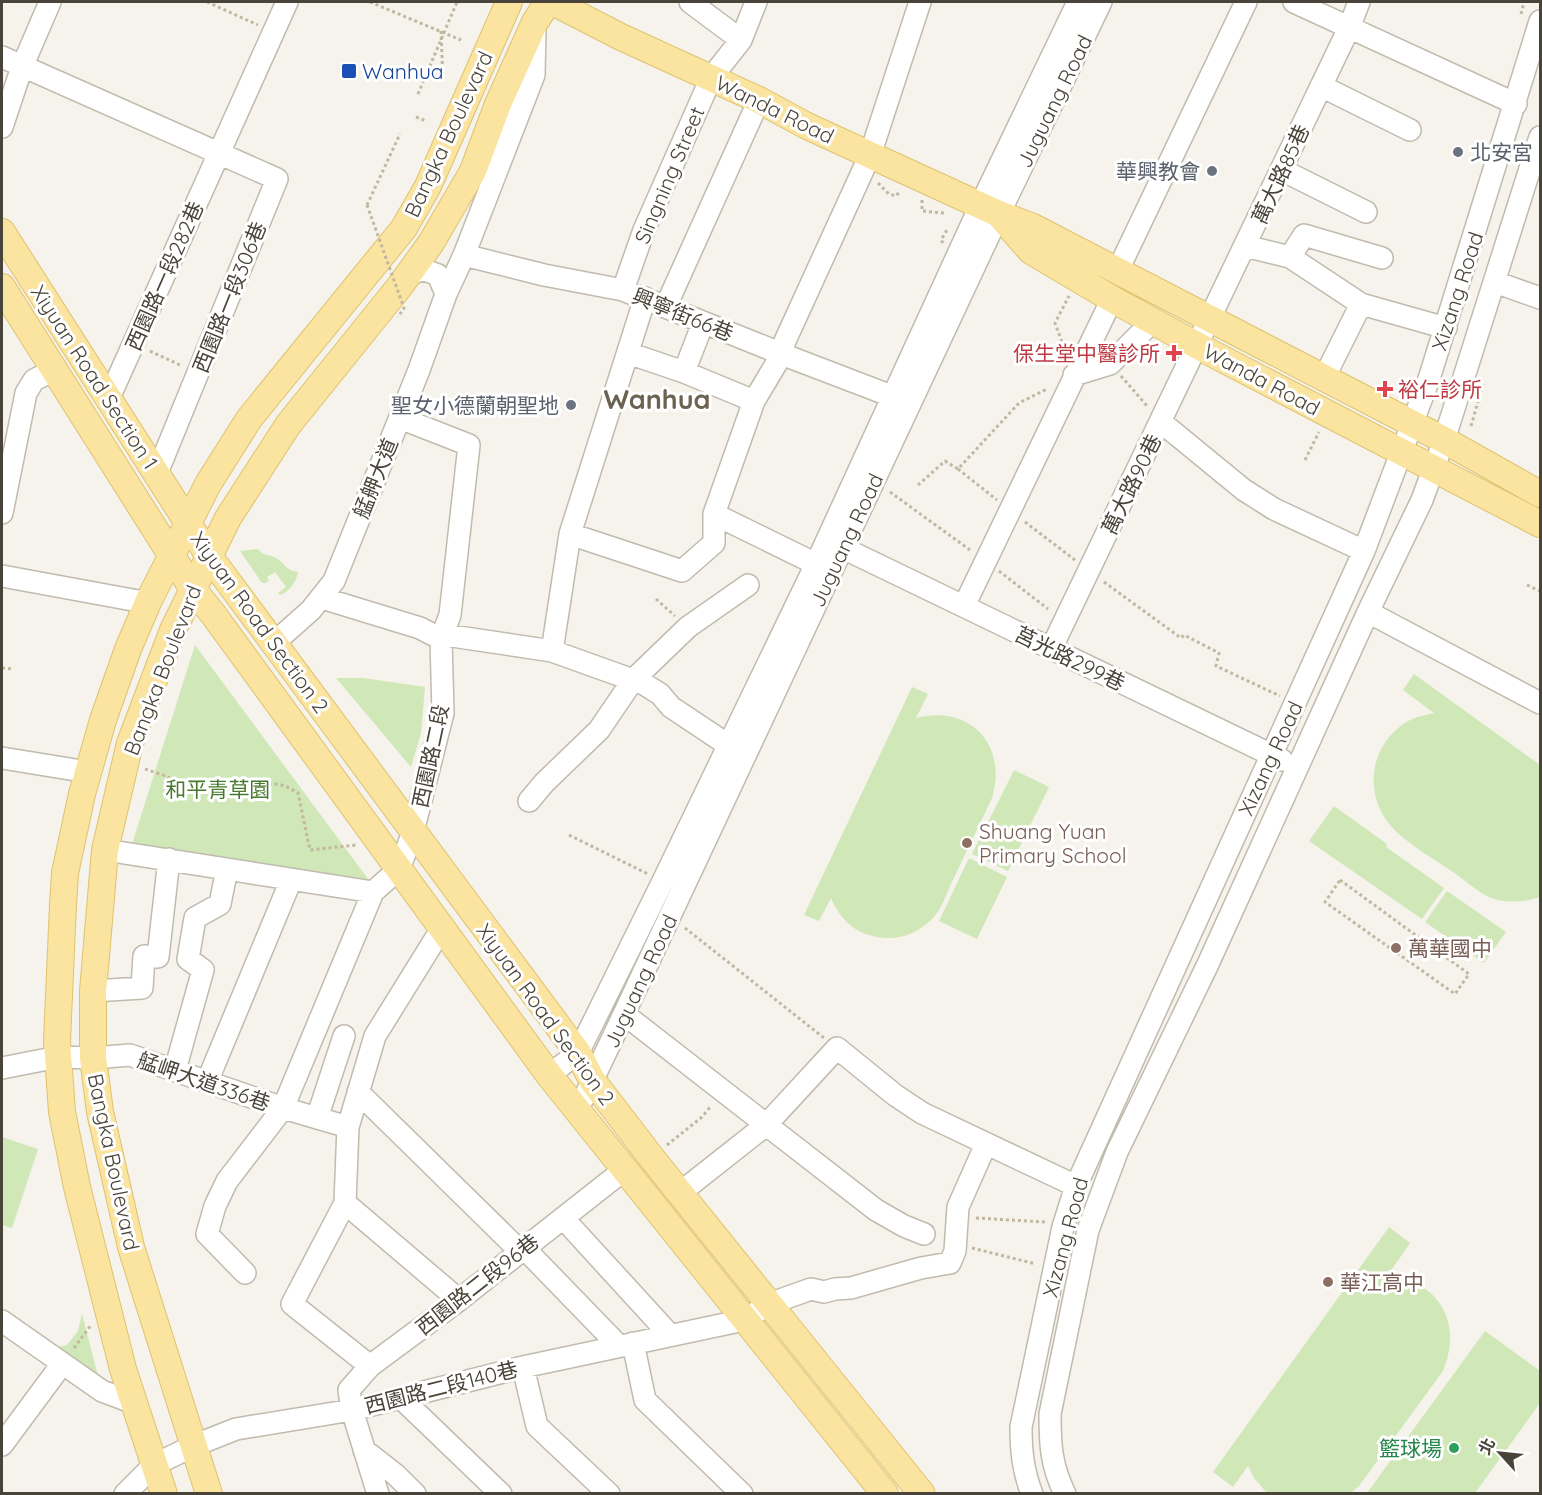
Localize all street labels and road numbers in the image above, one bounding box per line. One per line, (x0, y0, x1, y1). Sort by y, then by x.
street label: Juguang Road (1011, 30, 1097, 172)
street label: Bangka Boulevard (398, 47, 498, 221)
street label: Wanda Road (712, 69, 838, 149)
street label: Singning Street (628, 102, 710, 248)
street label: 萬大路85巷 (1246, 120, 1314, 228)
street label: 西園路一段282巷 (119, 197, 209, 355)
street label: 西園路一段306巷 (187, 218, 271, 376)
street label: Xizang Road (1426, 228, 1488, 354)
street label: Xiyuan Road Section 1 (26, 280, 164, 474)
street label: 興寧街66巷 (629, 282, 737, 346)
street label: Wanda Road (1199, 337, 1325, 421)
street label: 萬大路90巷 (1096, 430, 1166, 538)
street label: 艋舺大道 (347, 434, 403, 522)
street label: Juguang Road (804, 469, 888, 611)
street label: Xiyuan Road Section 2 (185, 526, 335, 718)
street label: Bangka Boulevard (118, 581, 206, 759)
street label: 莒光路299巷 (1011, 620, 1129, 696)
street label: Xizang Road (1232, 697, 1308, 819)
street label: 西園路二段 (406, 702, 454, 810)
street label: Juguang Road (598, 910, 682, 1052)
street label: Xiyuan Road Section 2 (471, 918, 621, 1110)
street label: 艋岬大道336巷 (134, 1046, 274, 1116)
street label: Bangka Boulevard (83, 1071, 145, 1253)
street label: Xizang Road (1037, 1174, 1093, 1300)
street label: 西園路二段96巷 (410, 1228, 544, 1340)
street label: 西園路二段140巷 (362, 1355, 520, 1419)

